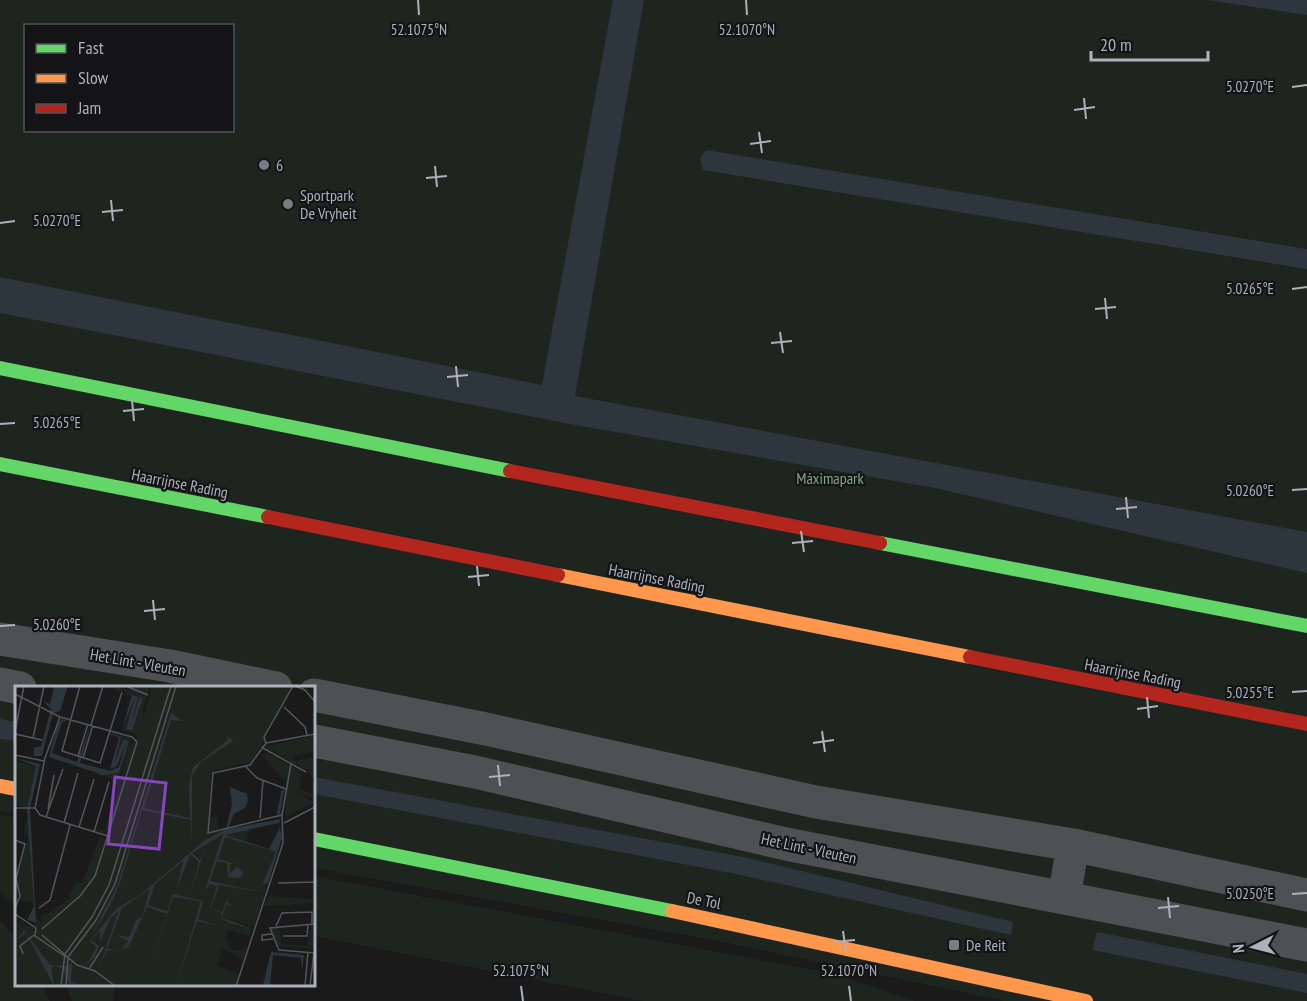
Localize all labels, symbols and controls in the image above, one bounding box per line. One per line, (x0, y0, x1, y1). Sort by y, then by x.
text: 52.1075°N (391, 20, 447, 39)
text: 52.1070°N (719, 20, 775, 39)
legend (24, 24, 234, 132)
scale bar (1091, 24, 1208, 62)
text: 20 m (1100, 33, 1132, 56)
text: Fast (78, 36, 104, 59)
text: Slow (78, 66, 109, 89)
text: 5.0270°E (1226, 77, 1274, 96)
text: Jam (77, 96, 101, 119)
place label: 6 (276, 155, 283, 175)
marker: 6 (257, 158, 271, 172)
place label: Sportpark De Vryheit (300, 185, 357, 223)
marker: Sportpark De Vryheit (281, 197, 295, 211)
text: 5.0270°E (33, 211, 81, 230)
text: 5.0265°E (1226, 279, 1274, 298)
text: 5.0265°E (33, 413, 81, 432)
street label: Haarrijnse Rading (130, 464, 230, 502)
park label: Máximapark (796, 468, 864, 488)
text: 5.0260°E (1226, 481, 1274, 500)
street label: Haarrijnse Rading (607, 559, 707, 597)
text: 5.0260°E (33, 615, 81, 634)
street label: Het Lint - Vleuten (89, 644, 187, 680)
street label: Haarrijnse Rading (1083, 654, 1183, 692)
text: 5.0255°E (1226, 683, 1274, 702)
inset map (15, 686, 315, 986)
street label: Het Lint - Vleuten (760, 828, 858, 868)
text: 5.0250°E (1226, 884, 1274, 903)
street label: De Tol (685, 887, 723, 913)
north arrow (1223, 917, 1283, 977)
place label: De Reit (966, 935, 1007, 955)
marker: De Reit (947, 938, 961, 952)
text: N (1228, 943, 1248, 954)
text: 52.1075°N (493, 961, 549, 980)
text: 52.1070°N (821, 961, 877, 980)

